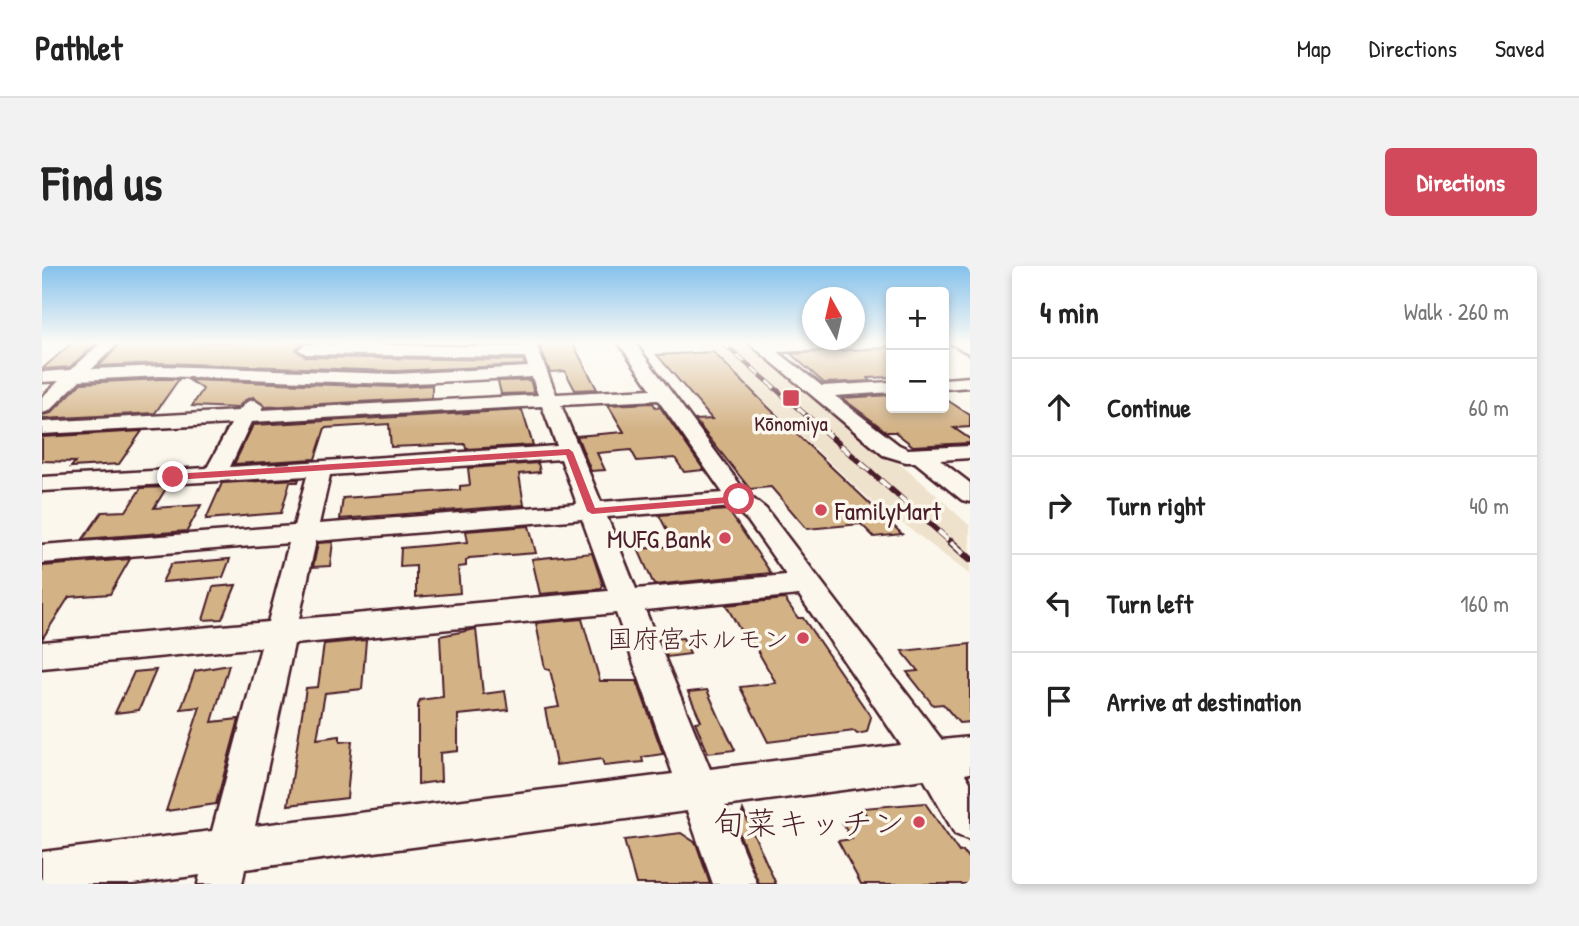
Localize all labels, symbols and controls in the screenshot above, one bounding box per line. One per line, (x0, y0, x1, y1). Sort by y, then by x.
text: Pathlet (35, 26, 122, 70)
text: Map (1297, 32, 1331, 64)
text: Directions (1369, 32, 1457, 64)
text: Saved (1495, 32, 1544, 64)
button: Directions (1385, 148, 1537, 216)
text: Find us (42, 149, 162, 215)
north arrow (802, 287, 865, 350)
map controls (886, 287, 949, 413)
button: + (886, 287, 949, 350)
text: 4 min (1040, 292, 1099, 332)
text: Walk · 260 m (1404, 296, 1509, 327)
button: − (886, 350, 949, 413)
marker: Kōnomiya (781, 388, 801, 408)
icon: ahead (1040, 388, 1078, 426)
text: Continue (1107, 390, 1191, 425)
text: 60 m (1469, 392, 1509, 423)
place label: Kōnomiya (754, 409, 828, 438)
route end (157, 461, 188, 492)
route start (723, 483, 754, 514)
icon: right (1040, 486, 1078, 524)
text: Turn right (1107, 488, 1205, 523)
text: 40 m (1469, 490, 1509, 521)
place label: FamilyMart (834, 493, 942, 528)
marker: FamilyMart (813, 502, 829, 518)
place label: MUFG Bank (607, 521, 711, 556)
marker: MUFG Bank (717, 530, 733, 546)
icon: left (1040, 584, 1078, 622)
text: Turn left (1107, 586, 1193, 621)
text: 160 m (1460, 588, 1509, 619)
place label: 国府宮ホルモン (607, 621, 789, 656)
marker: 国府宮ホルモン (795, 630, 811, 646)
icon: arrive (1040, 682, 1078, 720)
text: Arrive at destination (1107, 684, 1302, 719)
place label: 旬菜キッチン (713, 801, 905, 844)
marker: 旬菜キッチン (911, 814, 927, 830)

